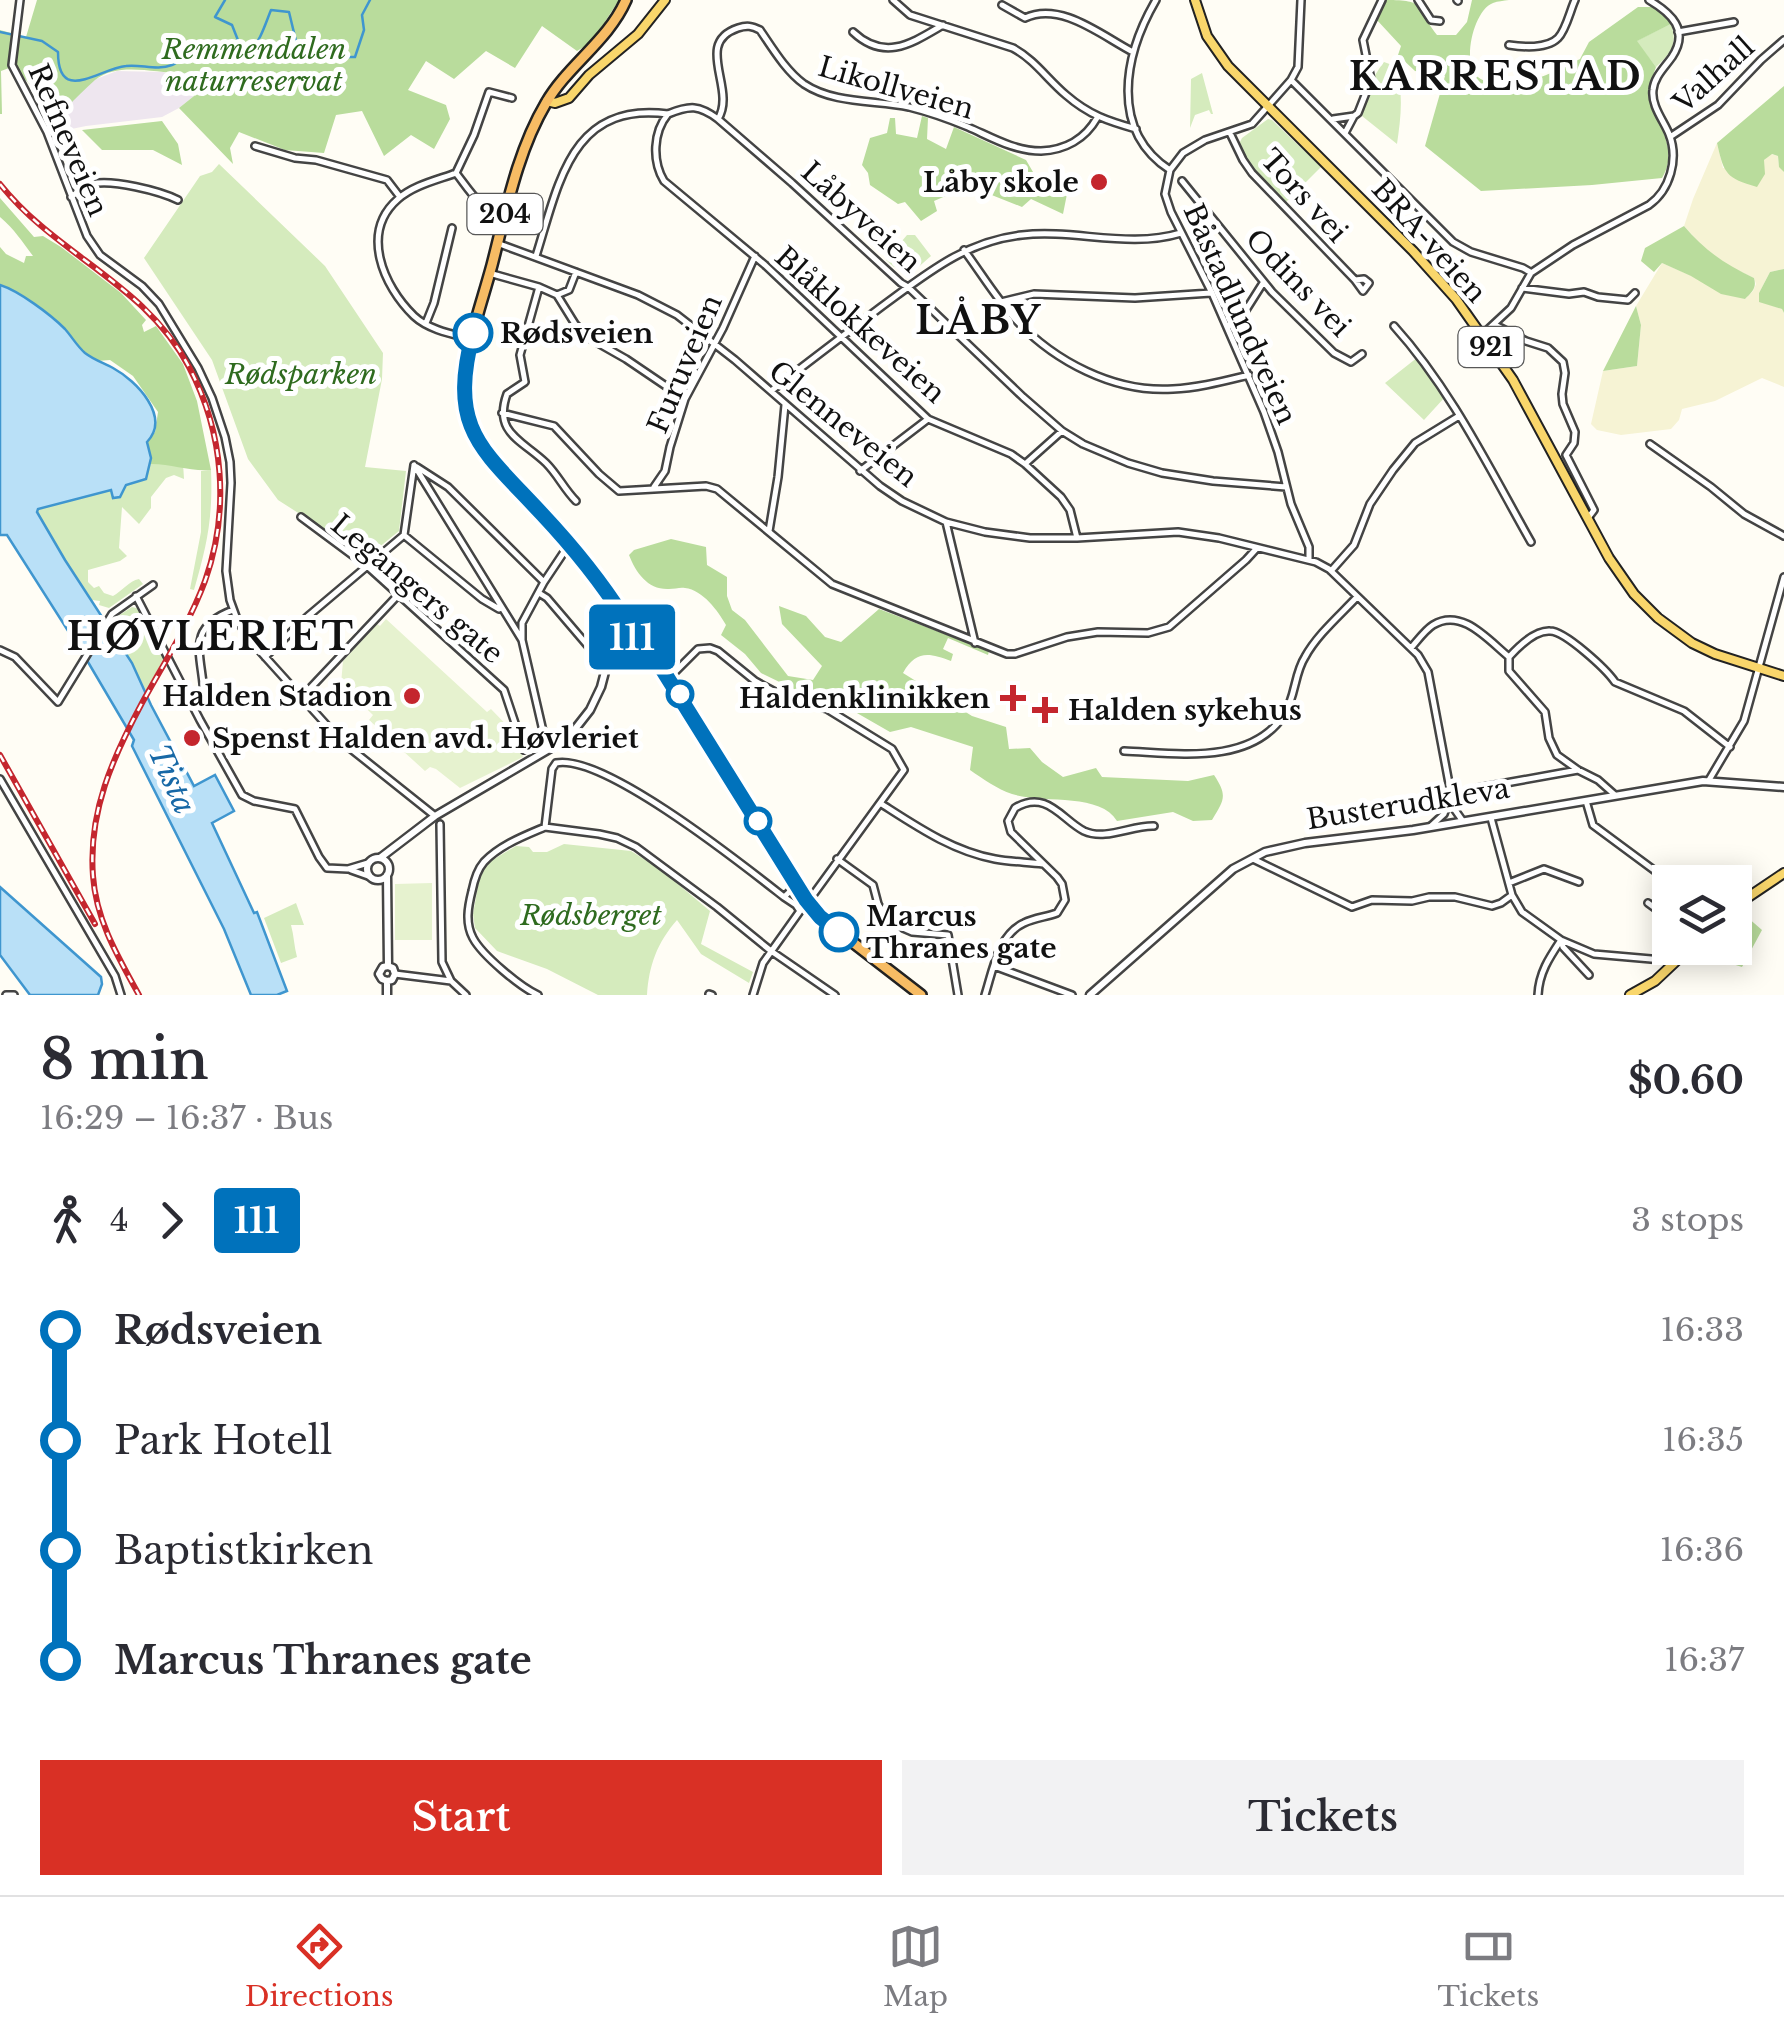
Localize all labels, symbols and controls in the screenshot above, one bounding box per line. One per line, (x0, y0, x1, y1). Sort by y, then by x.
street label: Valhall (1666, 30, 1762, 121)
park label: Remmendalen naturreservat (161, 32, 346, 99)
street label: Likollveien (814, 49, 978, 127)
district label: KARRESTAD (1349, 53, 1643, 100)
street label: Refneveien (20, 59, 116, 221)
street label: Tors vei (1253, 142, 1355, 250)
street label: Låbyveien (794, 154, 928, 280)
place label: Låby skole (923, 165, 1079, 200)
marker: Låby skole (1088, 171, 1110, 193)
street label: BRA-veien (1364, 172, 1494, 310)
road number: 204 (468, 194, 542, 234)
street label: Båstadlundveien (1176, 198, 1304, 430)
street label: Odins vei (1238, 222, 1358, 344)
street label: Blåklokkeveien (768, 239, 952, 411)
street label: Furuveien (640, 289, 730, 439)
district label: LÅBY (915, 296, 1043, 344)
marker: Rødsveien (454, 314, 492, 352)
place label: Rødsveien (500, 316, 653, 351)
road number: 921 (1458, 327, 1524, 367)
street label: Glenneveien (762, 353, 924, 495)
park label: Rødsparken (224, 357, 377, 392)
street label: Legangers gate (324, 507, 510, 671)
line badge: 111 (574, 604, 690, 670)
district label: HØVLERIET (67, 613, 355, 660)
text: 111 (609, 616, 655, 659)
place label: Halden Stadion (162, 679, 392, 714)
unlabelled marker (667, 681, 693, 707)
place label: Haldenklinikken (739, 681, 990, 716)
marker: Halden Stadion (401, 685, 423, 707)
marker: Haldenklinikken (1000, 685, 1026, 711)
place label: Halden sykehus (1068, 693, 1302, 728)
marker: Halden sykehus (1032, 697, 1058, 723)
place label: Spenst Halden avd. Høvleriet (212, 721, 639, 756)
marker: Spenst Halden avd. Høvleriet (181, 727, 203, 749)
water label: Tista (140, 739, 204, 819)
street label: Busterudkleva (1304, 771, 1512, 837)
unlabelled marker (745, 808, 771, 834)
map controls (1652, 865, 1752, 965)
button: layers (1652, 865, 1752, 965)
park label: Rødsberget (519, 898, 663, 933)
place label: Marcus Thranes gate (866, 899, 1057, 966)
marker: Marcus Thranes gate (820, 913, 858, 951)
text: 8 min (40, 1026, 209, 1094)
text: $0.60 (1628, 1057, 1744, 1104)
text: 16:29 – 16:37 · Bus (40, 1098, 333, 1138)
icon: walk (40, 1193, 95, 1248)
icon: forward (144, 1193, 199, 1248)
text: 111 (234, 1199, 280, 1242)
text: 4 (110, 1200, 129, 1240)
text: 3 stops (1631, 1200, 1744, 1240)
text: Rødsveien (114, 1307, 322, 1354)
text: 16:33 (1661, 1310, 1744, 1350)
text: Park Hotell (114, 1417, 332, 1464)
text: 16:35 (1662, 1420, 1744, 1460)
text: Baptistkirken (114, 1527, 373, 1574)
text: 16:36 (1660, 1530, 1744, 1570)
text: Marcus Thranes gate (114, 1637, 532, 1684)
text: 16:37 (1664, 1640, 1744, 1680)
button: Start (40, 1760, 882, 1875)
button: Tickets (902, 1760, 1744, 1875)
tab: Directions (245, 1919, 394, 2014)
tab: Map (883, 1919, 948, 2014)
tab: Tickets (1438, 1919, 1539, 2014)

